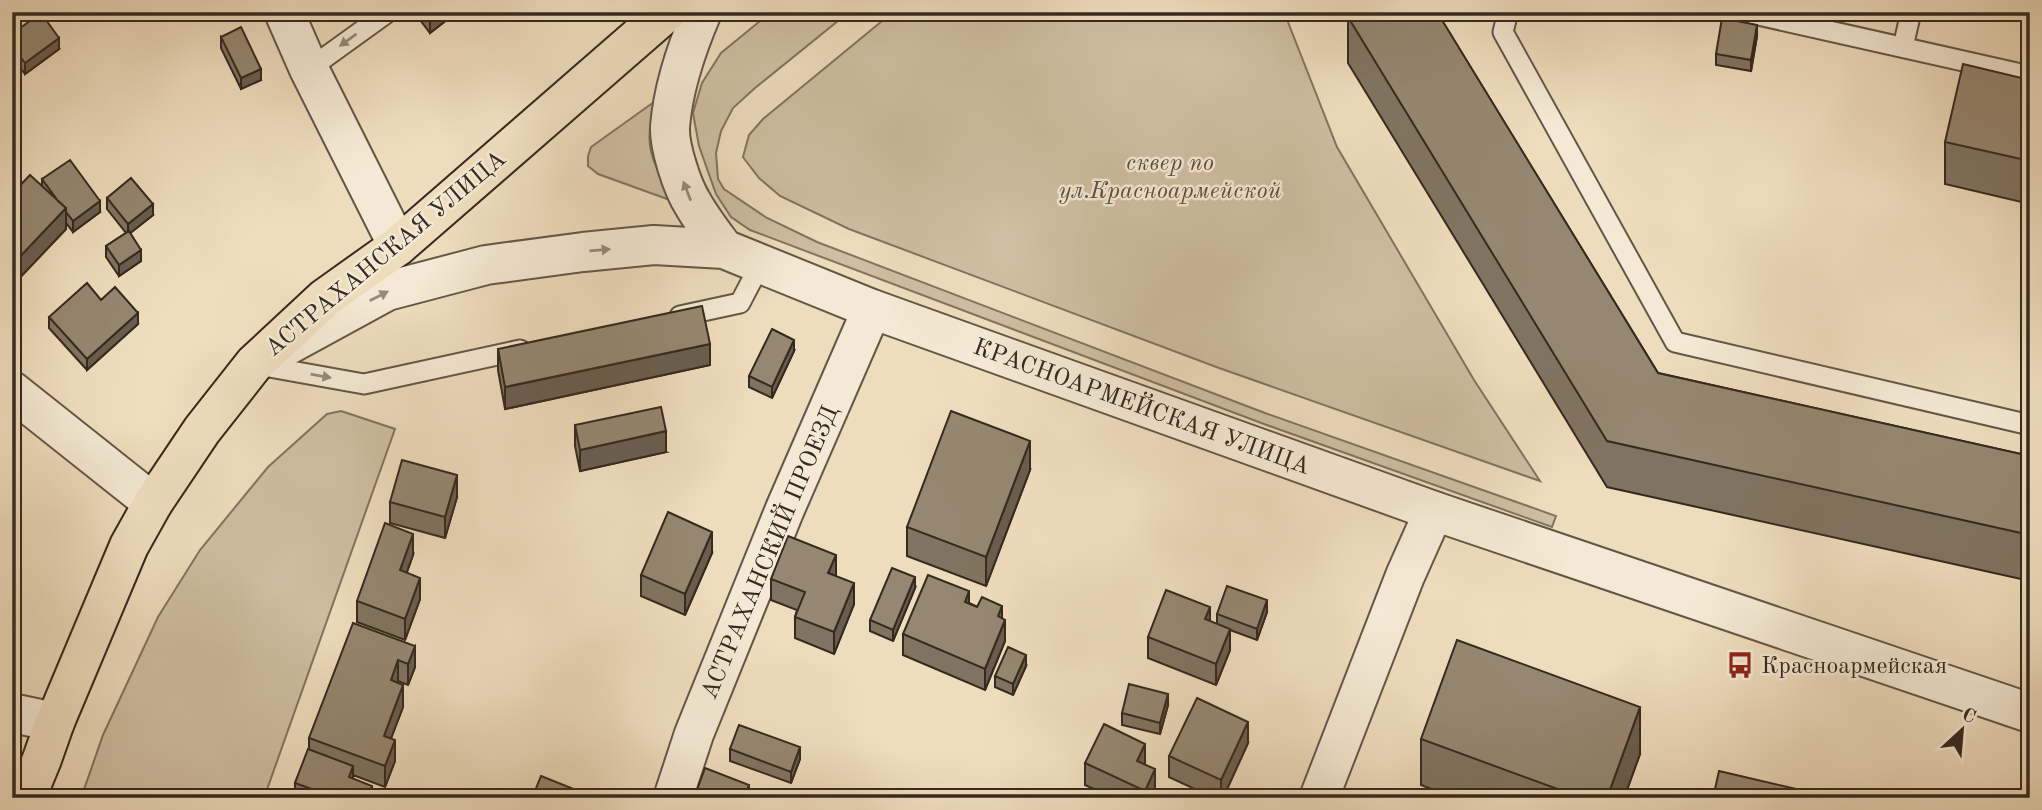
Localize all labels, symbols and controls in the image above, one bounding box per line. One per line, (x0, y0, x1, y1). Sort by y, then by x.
one-way arrow (339, 33, 357, 47)
street label: АСТРАХАНСКАЯ УЛИЦА (262, 147, 511, 362)
park label: сквер по ул.Красноармейской (1059, 152, 1282, 204)
one-way arrow (681, 181, 692, 202)
one-way arrow (590, 245, 612, 256)
one-way arrow (369, 291, 389, 303)
street label: КРАСНОАРМЕЙСКАЯ УЛИЦА (970, 331, 1315, 480)
one-way arrow (310, 371, 332, 382)
street label: АСТРАХАНСКИЙ ПРОЕЗД (693, 400, 844, 703)
bus stop icon: Красноармейская (1725, 650, 1755, 680)
place label: Красноармейская (1761, 655, 1947, 679)
north arrow (1926, 694, 1996, 764)
text: С (1959, 706, 1978, 728)

